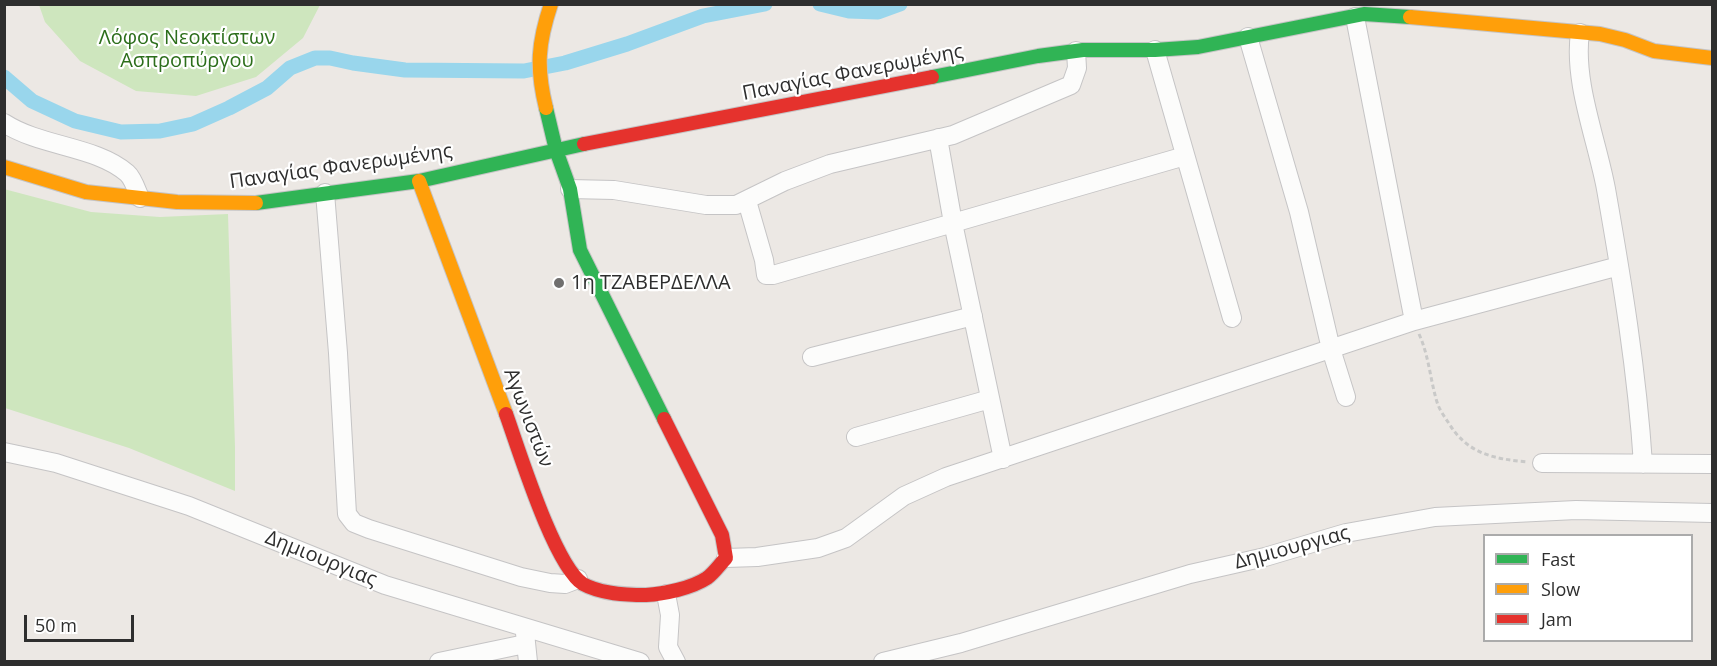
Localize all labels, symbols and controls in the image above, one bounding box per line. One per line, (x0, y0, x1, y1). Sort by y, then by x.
park label: Λόφος Νεοκτίστων Ασπροπύργου (99, 26, 275, 73)
street label: Παναγίας Φανερωμένης (740, 40, 966, 106)
street label: Παναγίας Φανερωμένης (228, 139, 454, 195)
place label: 1η ΤΖΑΒΕΡΔΕΛΛΑ (571, 271, 731, 295)
marker: 1η ΤΖΑΒΕΡΔΕΛΛΑ (552, 276, 566, 290)
street label: Αγωνιστών (498, 365, 558, 471)
street label: Δημιουργιας (1232, 521, 1352, 575)
street label: Δημιουργιας (262, 526, 380, 592)
legend (1483, 534, 1693, 642)
text: Fast (1541, 547, 1575, 571)
text: Slow (1541, 577, 1580, 601)
scale bar (27, 603, 136, 641)
text: Jam (1541, 607, 1573, 631)
text: 50 m (35, 613, 77, 637)

